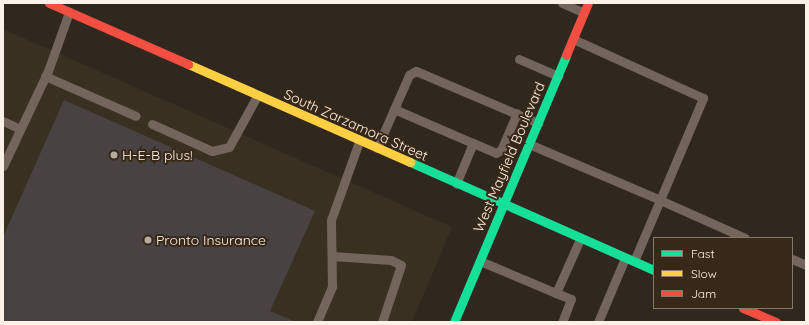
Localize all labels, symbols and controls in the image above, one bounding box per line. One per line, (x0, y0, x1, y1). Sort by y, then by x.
street label: West Mayfield Boulevard (470, 79, 548, 235)
street label: South Zarzamora Street (281, 86, 431, 164)
place label: H-E-B plus! (122, 147, 193, 163)
marker: H-E-B plus! (109, 150, 119, 160)
place label: Pronto Insurance (156, 232, 266, 248)
marker: Pronto Insurance (143, 235, 153, 245)
legend (653, 237, 793, 309)
text: Fast (691, 246, 715, 261)
text: Slow (691, 266, 717, 281)
text: Jam (691, 286, 716, 301)

